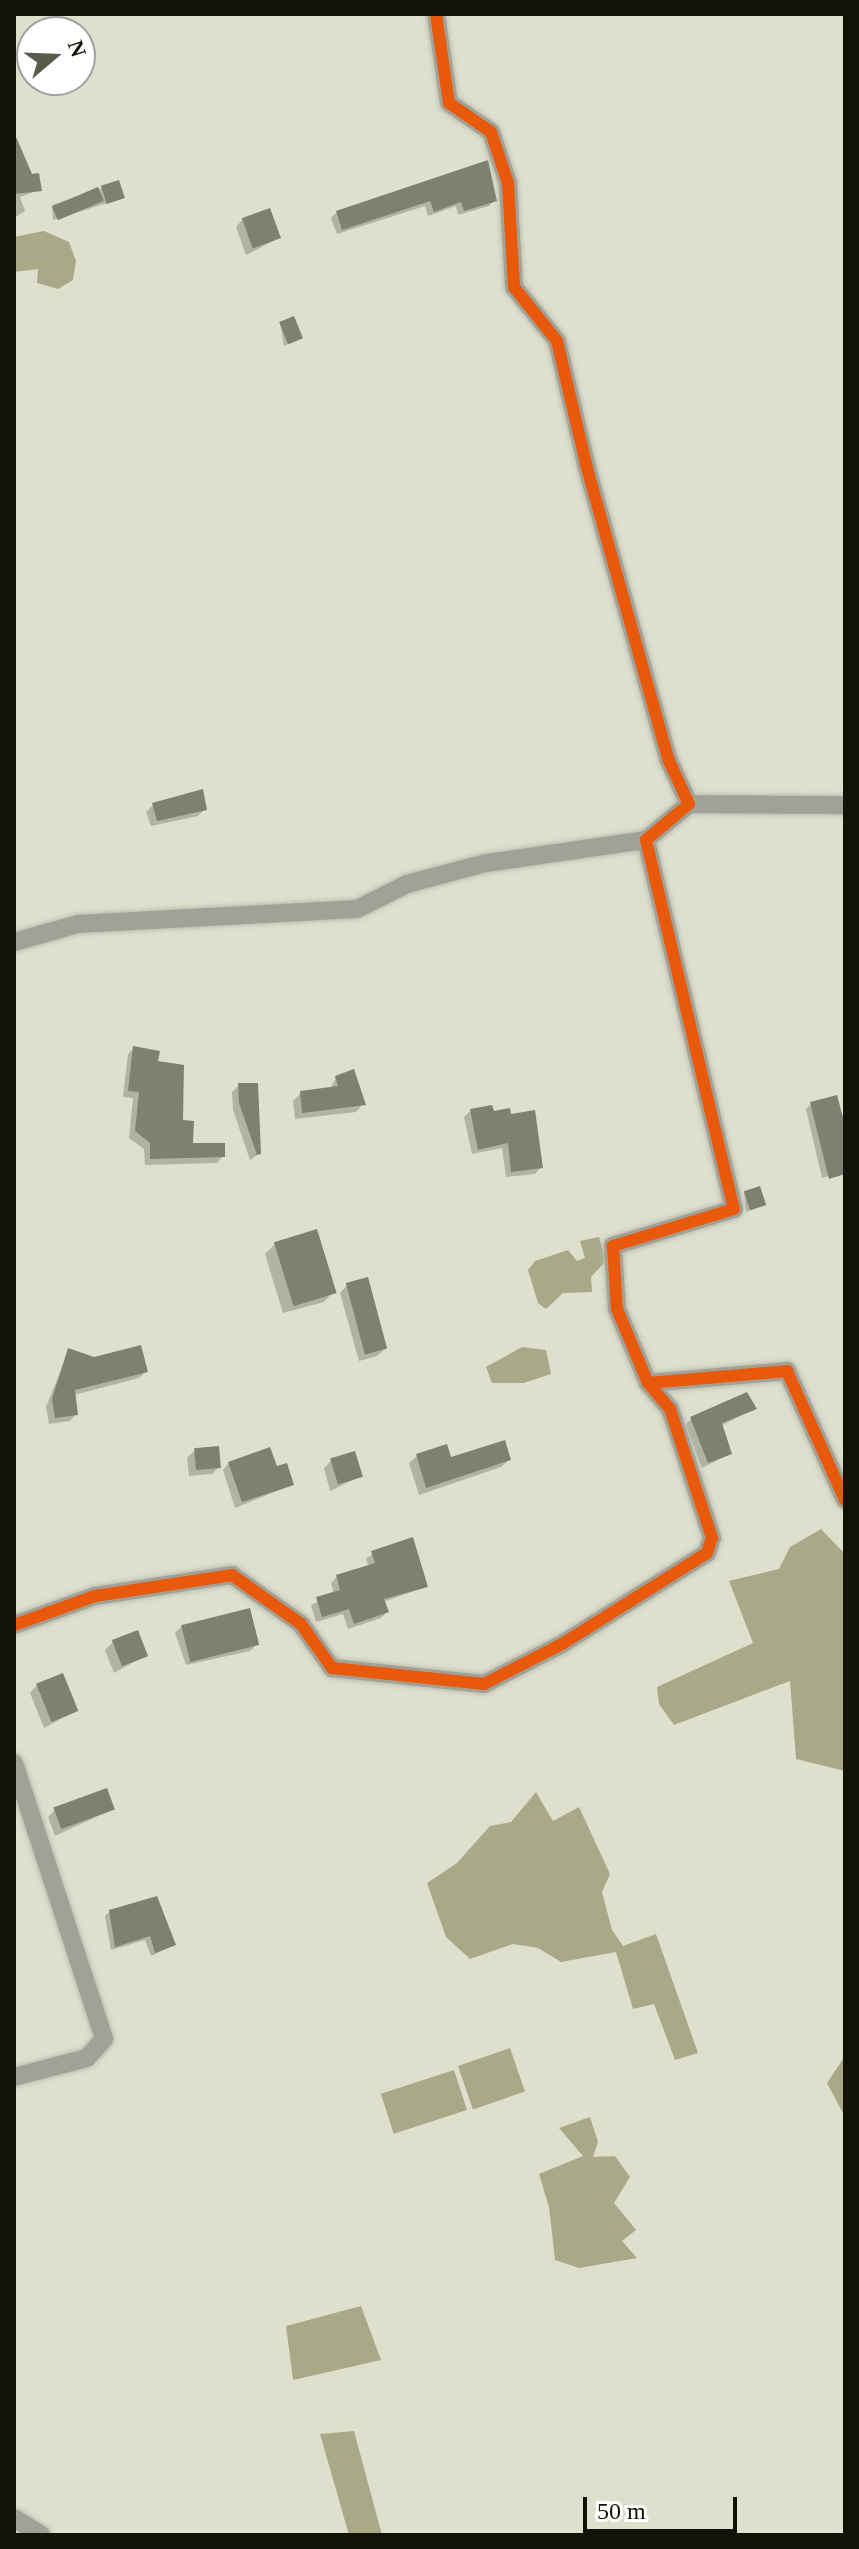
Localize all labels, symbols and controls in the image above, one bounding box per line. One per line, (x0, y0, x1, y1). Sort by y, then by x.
north arrow (16, 16, 96, 96)
text: N (63, 37, 92, 60)
scale bar (587, 2481, 741, 2531)
text: 50 m (597, 2498, 646, 2524)

